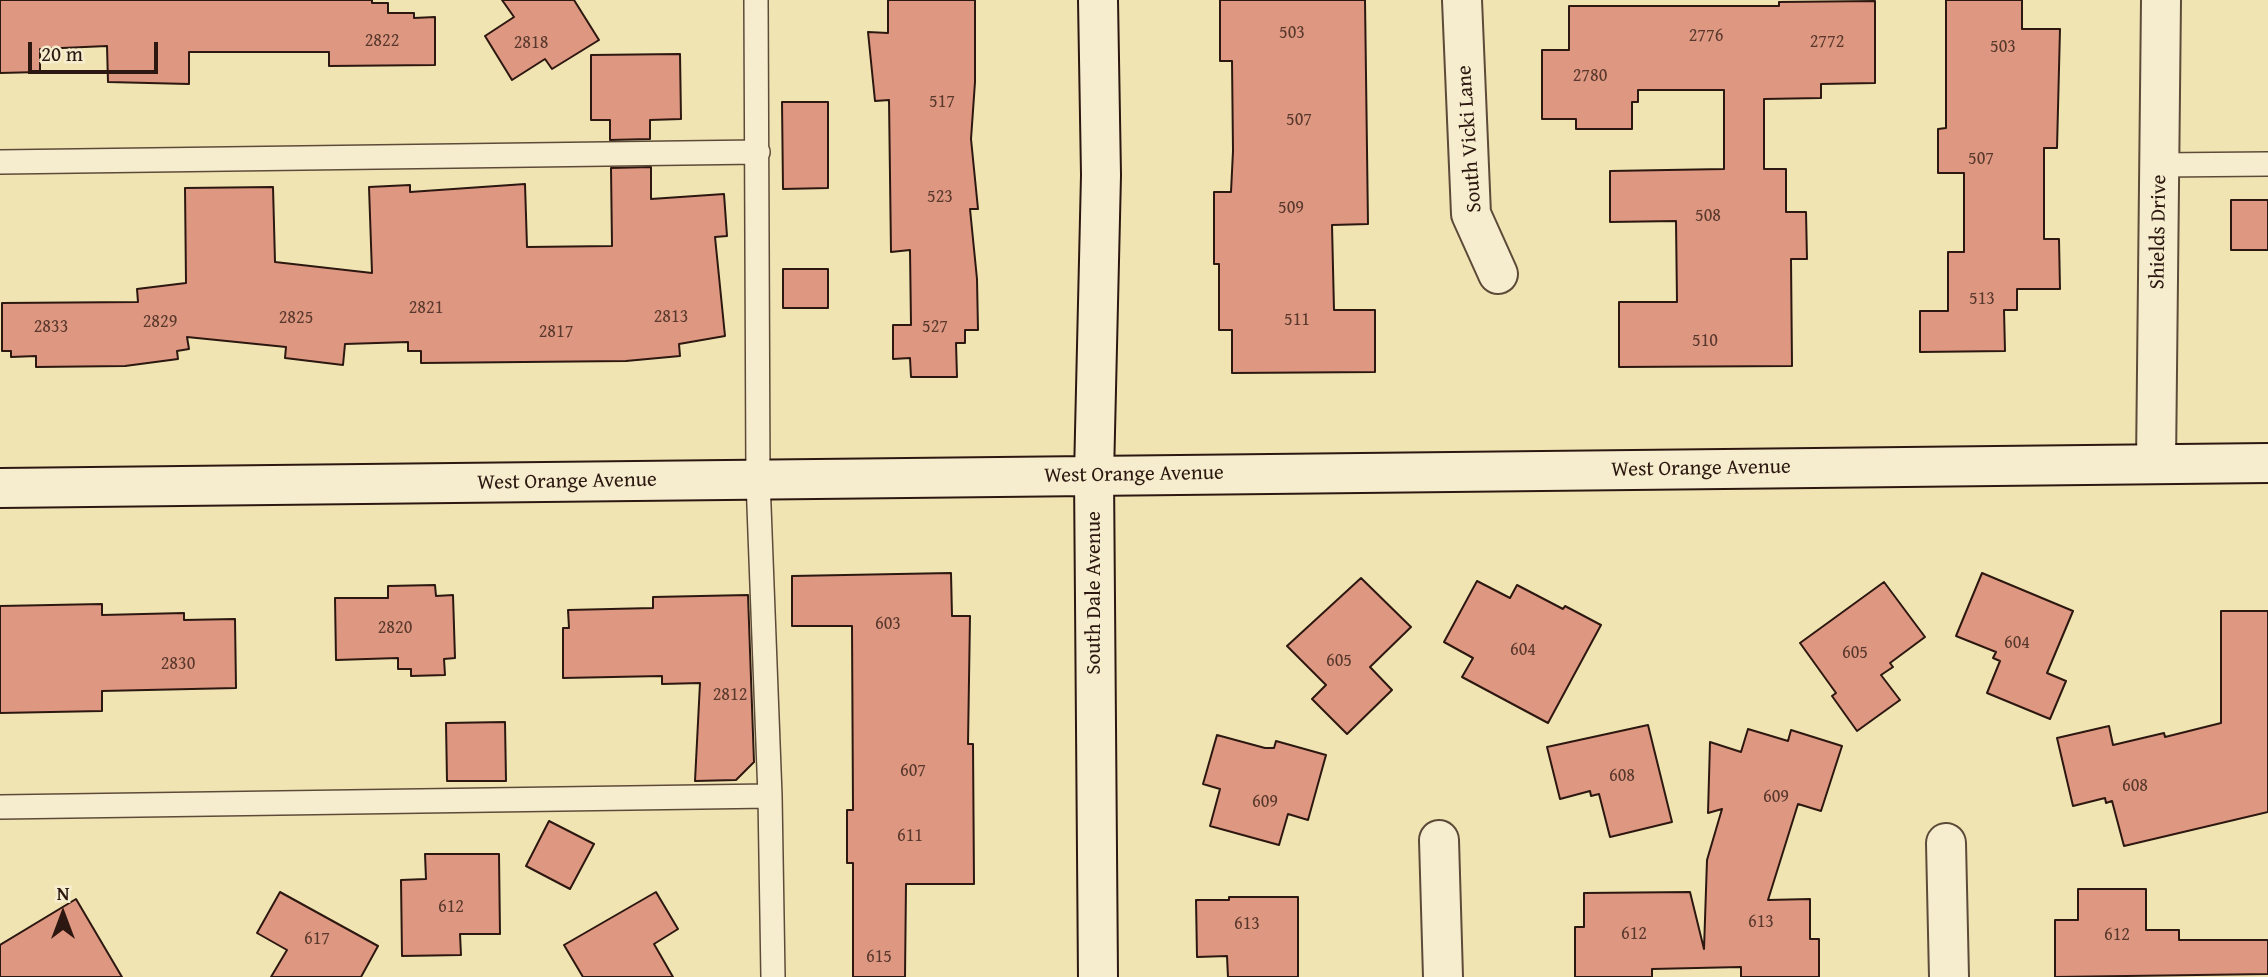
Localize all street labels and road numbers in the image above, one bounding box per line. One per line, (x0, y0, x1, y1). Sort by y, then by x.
street label: South Vicki Lane (1452, 64, 1488, 214)
street label: Shields Drive (2145, 174, 2173, 290)
street label: West Orange Avenue (1611, 455, 1791, 483)
street label: West Orange Avenue (1044, 461, 1224, 489)
street label: West Orange Avenue (477, 468, 657, 496)
street label: South Dale Avenue (1082, 511, 1108, 675)

